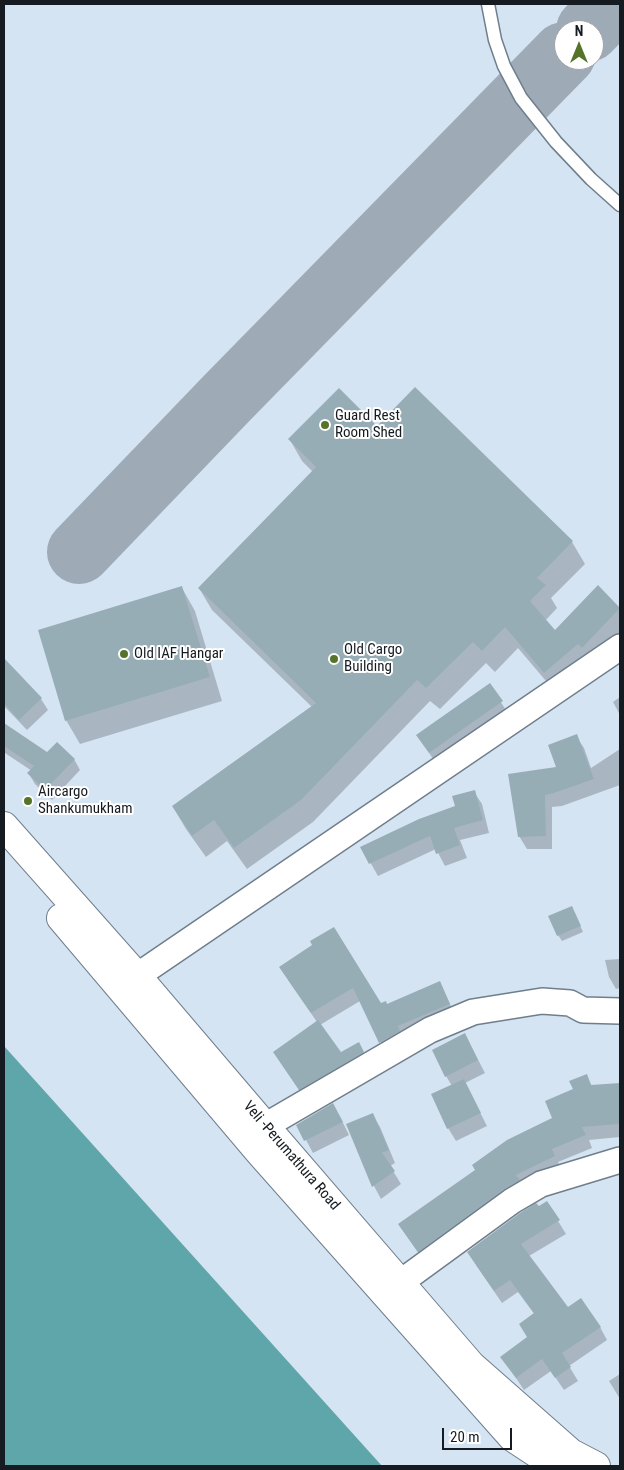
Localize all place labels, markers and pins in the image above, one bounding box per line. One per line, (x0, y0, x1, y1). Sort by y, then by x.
place label: Guard Rest Room Shed (335, 407, 402, 442)
marker: Guard Rest Room Shed (319, 419, 331, 431)
place label: Old Cargo Building (344, 641, 402, 676)
place label: Old IAF Hangar (134, 645, 223, 663)
marker: Old IAF Hangar (118, 648, 130, 660)
marker: Old Cargo Building (328, 653, 340, 665)
place label: Aircargo Shankumukham (38, 783, 133, 818)
marker: Aircargo Shankumukham (22, 795, 34, 807)

